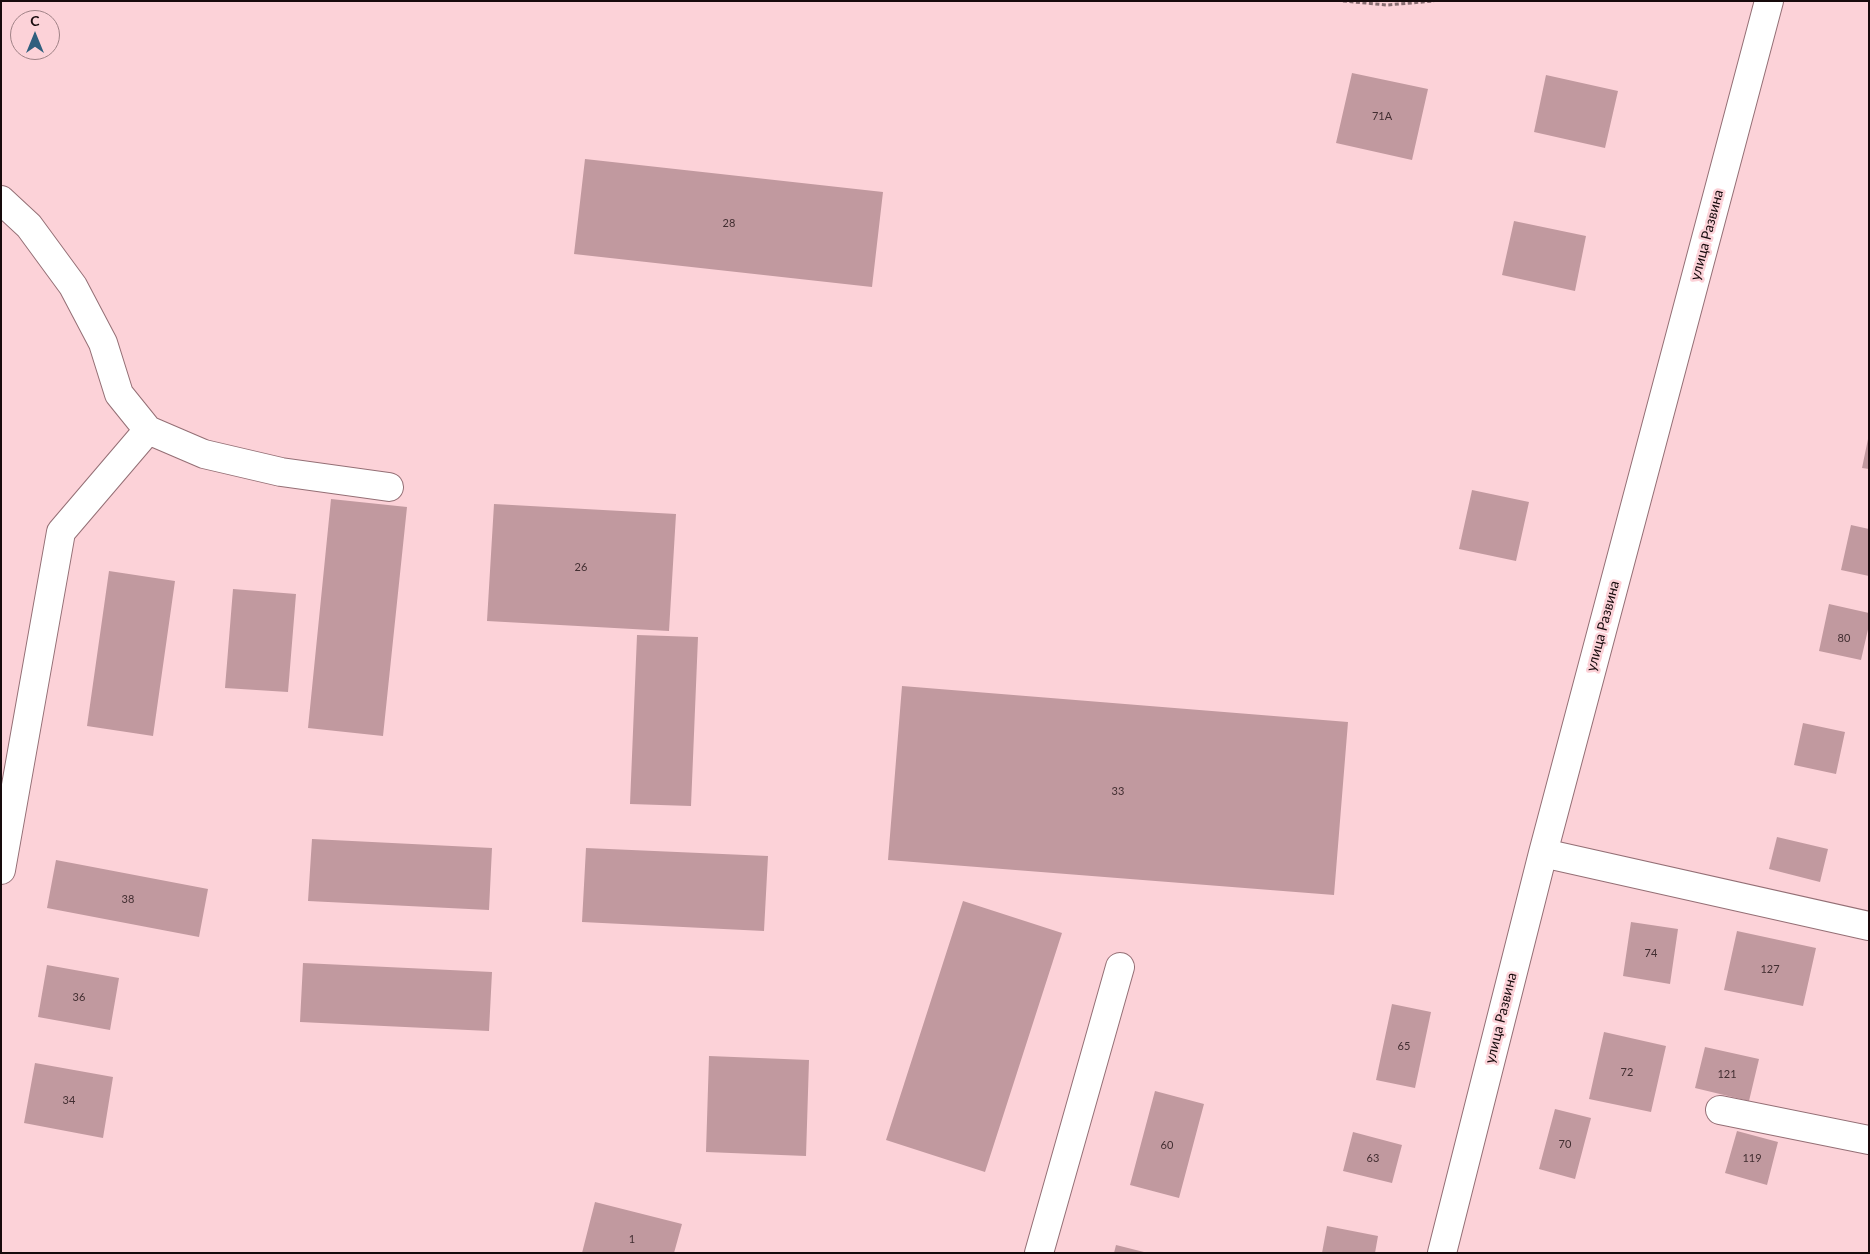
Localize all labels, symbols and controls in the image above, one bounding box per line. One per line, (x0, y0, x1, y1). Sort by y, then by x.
north arrow (10, 10, 60, 60)
text: С (30, 12, 40, 29)
house number: 71А (1372, 109, 1392, 123)
street label: улица Развина (1687, 188, 1727, 282)
house number: 28 (723, 216, 735, 230)
house number: 26 (575, 560, 587, 574)
street label: улица Развина (1583, 579, 1623, 673)
house number: 80 (1838, 631, 1850, 645)
house number: 33 (1112, 784, 1124, 798)
house number: 38 (122, 892, 134, 906)
house number: 74 (1645, 946, 1657, 960)
house number: 127 (1760, 962, 1780, 976)
street label: улица Развина (1482, 971, 1520, 1065)
house number: 36 (73, 990, 85, 1004)
house number: 65 (1398, 1039, 1410, 1053)
house number: 72 (1621, 1065, 1633, 1079)
house number: 121 (1717, 1067, 1737, 1081)
house number: 34 (63, 1093, 75, 1107)
house number: 70 (1559, 1137, 1571, 1151)
house number: 60 (1161, 1138, 1173, 1152)
house number: 63 (1367, 1151, 1379, 1165)
house number: 119 (1742, 1151, 1762, 1165)
house number: 1 (629, 1232, 635, 1246)

